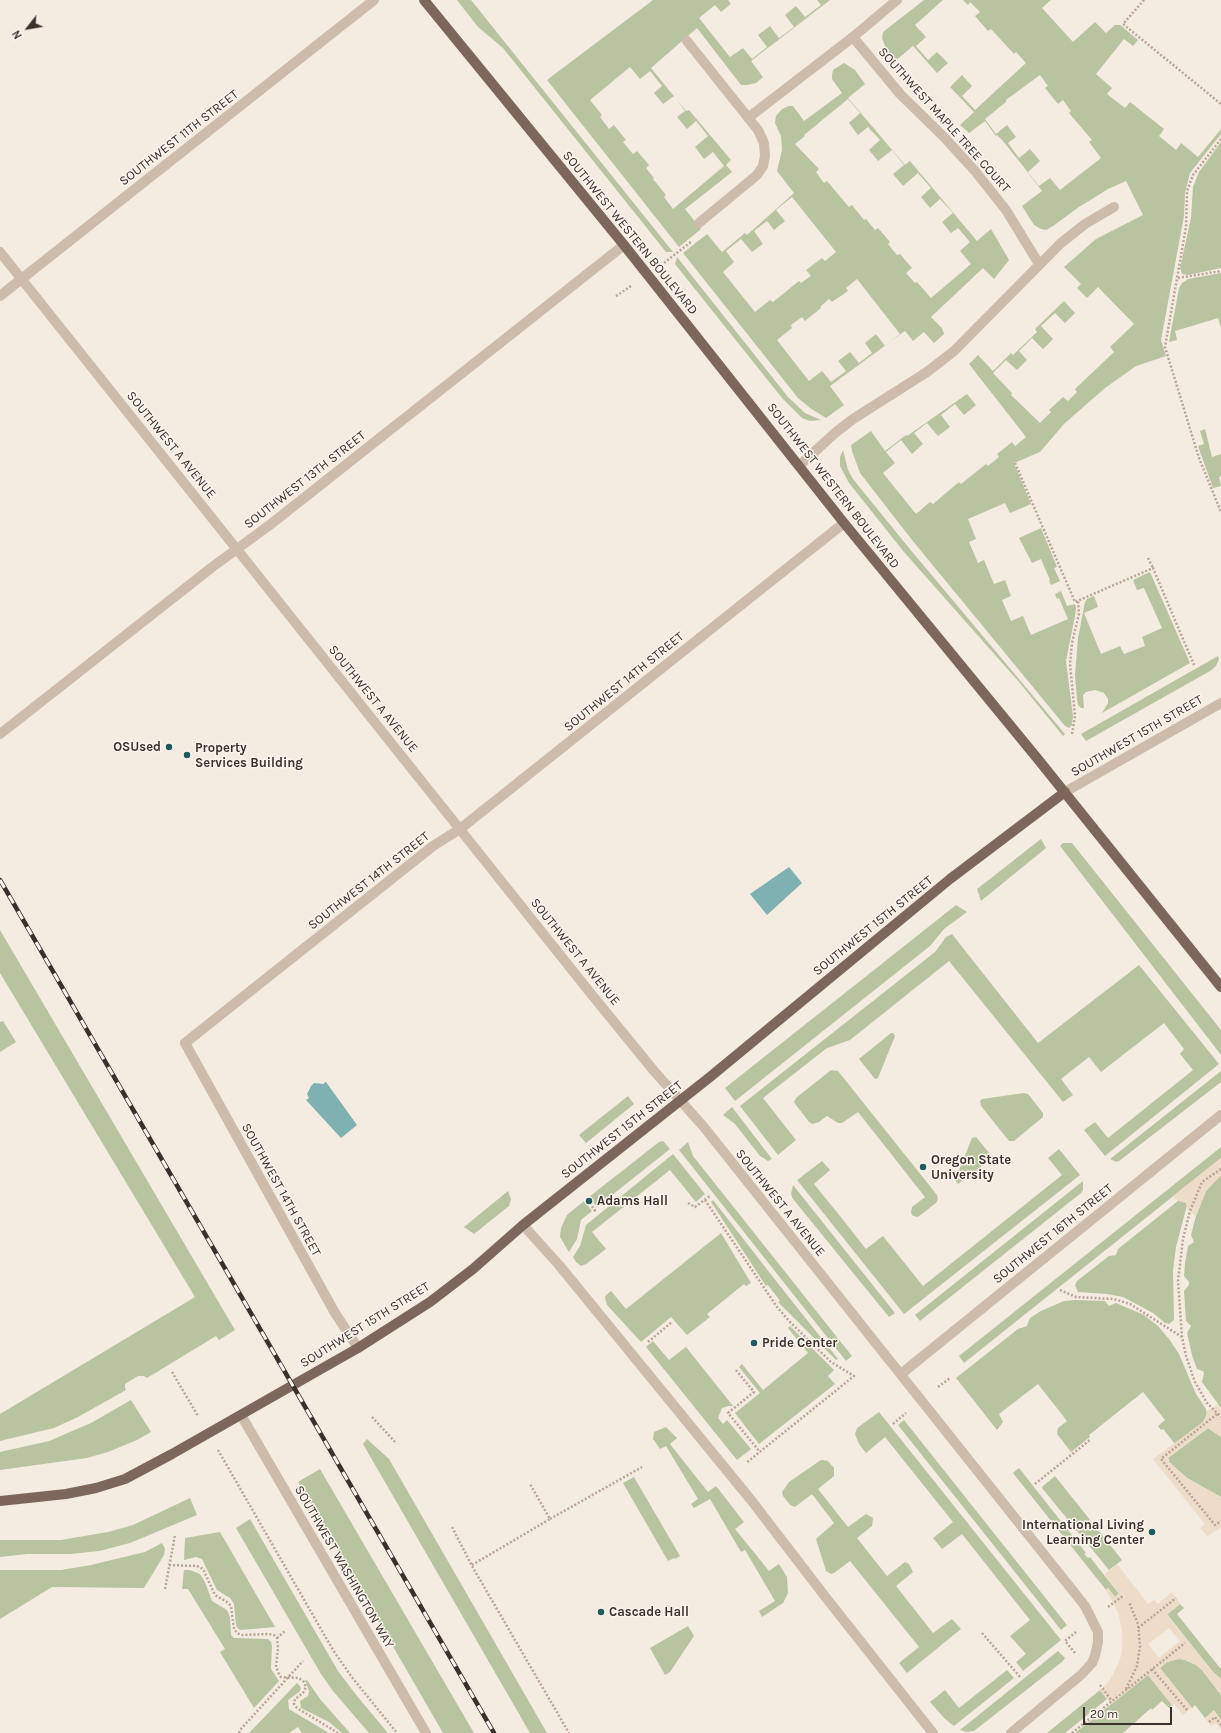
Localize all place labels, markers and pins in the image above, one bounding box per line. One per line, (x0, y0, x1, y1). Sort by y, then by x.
place label: OSUsed (113, 739, 161, 755)
place label: Property Services Building (195, 740, 303, 771)
marker: OSUsed (164, 742, 174, 752)
marker: Property Services Building (182, 750, 192, 760)
place label: Oregon State University (931, 1152, 1011, 1183)
marker: Oregon State University (918, 1162, 928, 1172)
place label: Adams Hall (597, 1193, 668, 1209)
marker: Adams Hall (584, 1196, 594, 1206)
place label: Pride Center (762, 1335, 837, 1351)
marker: Pride Center (749, 1338, 759, 1348)
place label: International Living Learning Center (1022, 1517, 1144, 1548)
marker: International Living Learning Center (1147, 1527, 1157, 1537)
place label: Cascade Hall (609, 1604, 689, 1620)
marker: Cascade Hall (596, 1607, 606, 1617)

